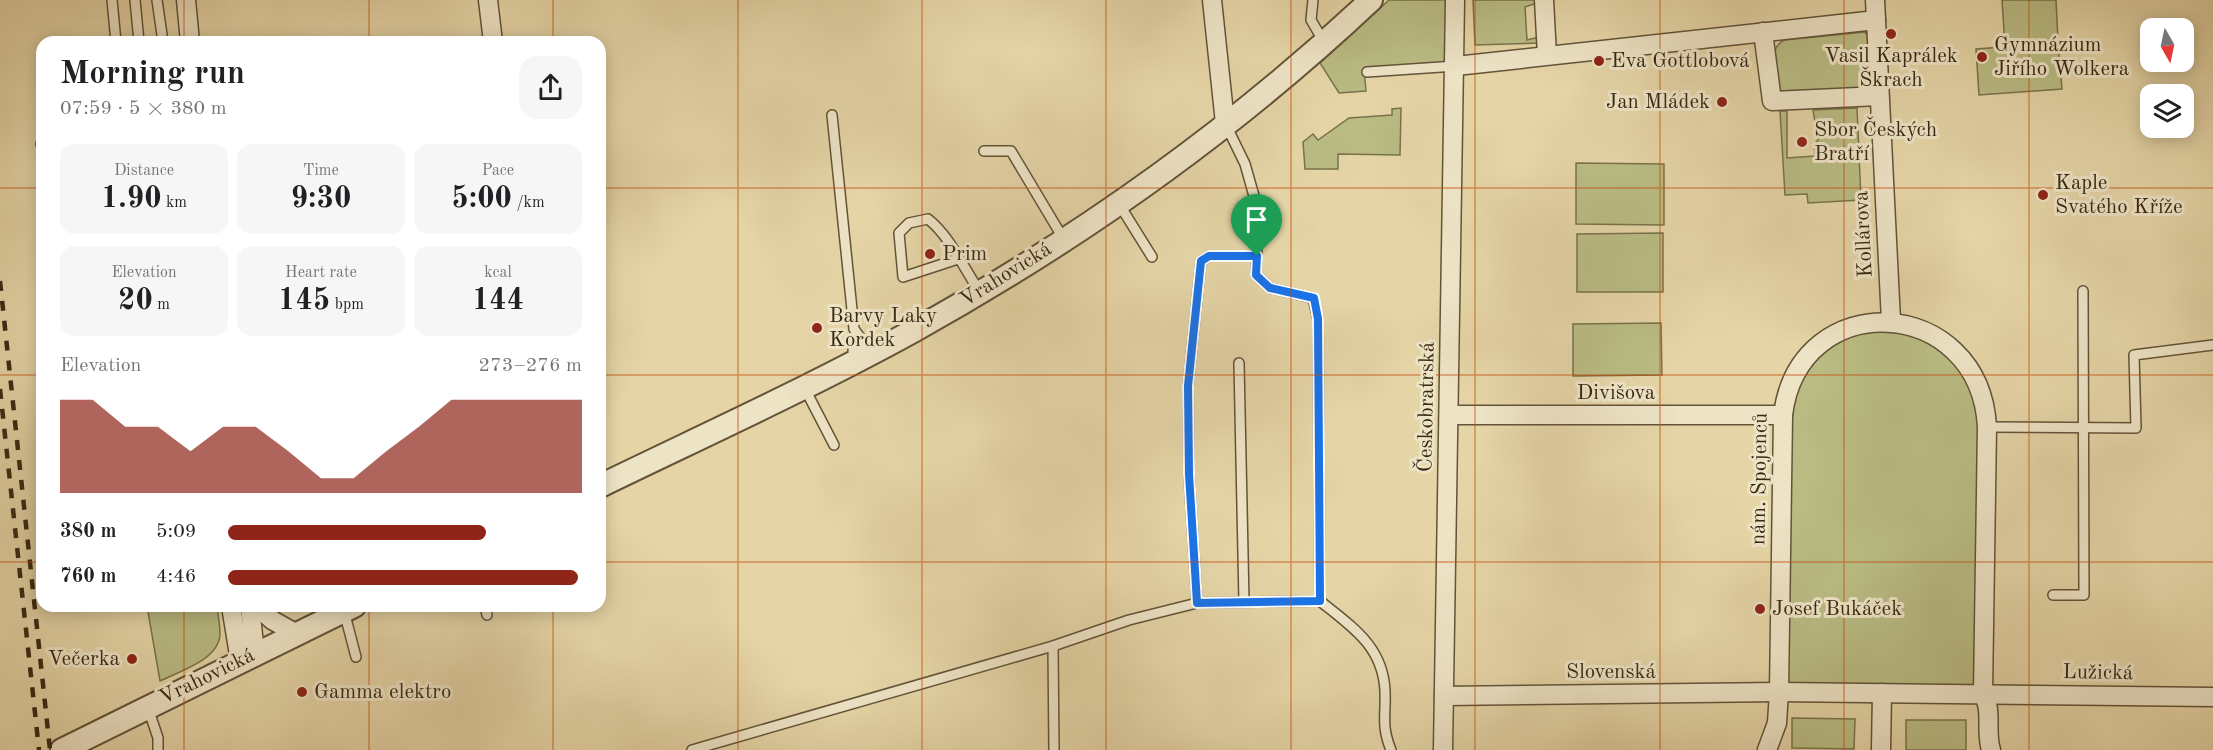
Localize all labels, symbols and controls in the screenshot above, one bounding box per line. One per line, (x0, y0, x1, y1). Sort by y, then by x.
north arrow (2140, 18, 2194, 72)
map controls (2140, 18, 2194, 138)
marker: Vasil Kaprálek Škrach (1884, 27, 1898, 41)
place label: Gymnázium Jiřího Wolkera (1994, 35, 2129, 80)
place label: Vasil Kaprálek Škrach (1824, 46, 1958, 91)
marker: Gymnázium Jiřího Wolkera (1975, 50, 1989, 64)
place label: Eva Gottlobová (1611, 51, 1750, 72)
marker: Eva Gottlobová (1592, 54, 1606, 68)
button: share (519, 56, 582, 119)
text: Morning run (60, 58, 245, 91)
button: layers (2140, 84, 2194, 138)
place label: Jan Mládek (1606, 92, 1710, 113)
marker: Jan Mládek (1715, 95, 1729, 109)
text: 07:59 · 5 × 380 m (60, 99, 227, 119)
place label: Sbor Českých Bratří (1814, 116, 1937, 165)
marker: Sbor Českých Bratří (1795, 135, 1809, 149)
text: Distance (114, 163, 174, 179)
text: Time (303, 163, 339, 179)
text: Pace (482, 163, 514, 179)
place label: Kaple Svatého Kříže (2055, 173, 2183, 218)
text: 1.90 (101, 184, 162, 214)
text: 9:30 (291, 184, 351, 214)
text: 5:00 (451, 184, 512, 214)
marker: Kaple Svatého Kříže (2036, 188, 2050, 202)
street label: Kollárova (1851, 190, 1877, 278)
pin (1231, 194, 1282, 256)
text: km (162, 195, 187, 211)
text: /km (512, 195, 545, 211)
icon: arrive (1240, 203, 1273, 236)
street label: Vrahovická (957, 239, 1055, 311)
place label: Prim (942, 244, 987, 265)
marker: Prim (923, 247, 937, 261)
text: Elevation (111, 265, 177, 281)
text: Heart rate (285, 265, 357, 281)
text: kcal (484, 265, 512, 281)
text: 20 (118, 286, 153, 316)
text: 145 (278, 286, 330, 316)
text: 144 (472, 286, 524, 316)
text: m (153, 297, 170, 313)
text: bpm (330, 297, 364, 313)
place label: Barvy Laky Kordek (829, 306, 937, 351)
marker: Barvy Laky Kordek (810, 321, 824, 335)
street label: Českobratrská (1411, 342, 1439, 472)
text: Elevation (60, 356, 141, 376)
text: 273–276 m (479, 356, 582, 376)
street label: Divišova (1577, 383, 1655, 404)
street label: nám. Spojenců (1748, 413, 1772, 545)
text: 380 m (60, 522, 116, 542)
text: 5:09 (156, 522, 196, 542)
text: 760 m (60, 567, 116, 587)
text: 4:46 (156, 567, 196, 587)
place label: Josef Bukáček (1772, 599, 1902, 620)
marker: Josef Bukáček (1753, 602, 1767, 616)
street label: Vrahovická (156, 645, 258, 709)
place label: Večerka (47, 649, 120, 670)
marker: Večerka (125, 652, 139, 666)
street label: Slovenská (1566, 662, 1656, 683)
street label: Lužická (2062, 662, 2134, 684)
place label: Gamma elektro (314, 682, 451, 703)
marker: Gamma elektro (295, 685, 309, 699)

